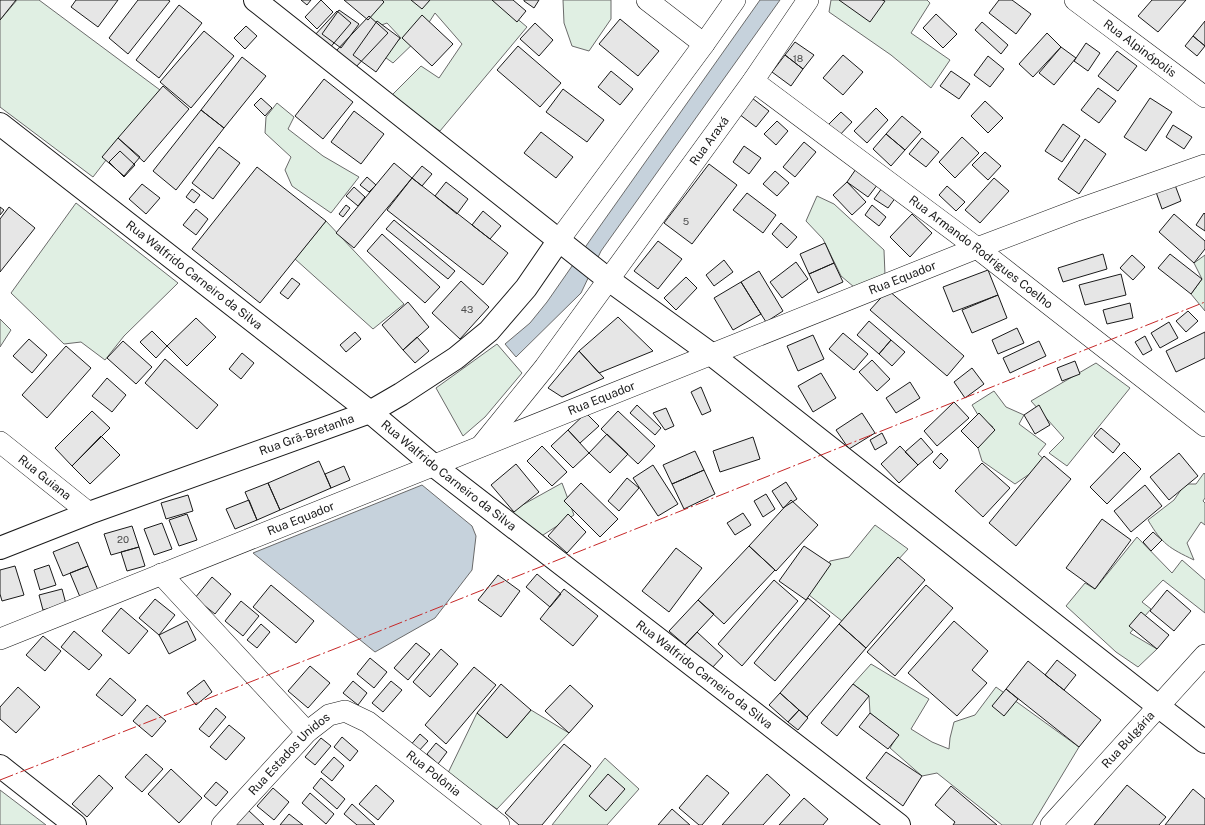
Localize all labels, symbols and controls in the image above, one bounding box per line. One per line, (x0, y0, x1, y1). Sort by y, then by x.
street label: Rua Alpinópolis (1101, 17, 1179, 80)
house number: 18 (793, 52, 803, 64)
street label: Rua Araxá (687, 114, 732, 168)
street label: Rua Armando Rodrigues Coelho (906, 193, 1056, 312)
house number: 5 (683, 215, 689, 227)
street label: Rua Walfrido Carneiro da Silva (123, 218, 265, 332)
street label: Rua Equador (867, 258, 938, 298)
house number: 43 (461, 303, 473, 315)
street label: Rua Equador (566, 378, 638, 418)
street label: Rua Grã-Bretanha (257, 411, 356, 458)
street label: Rua Walfrido Carneiro da Silva (378, 417, 519, 534)
street label: Rua Guiana (15, 452, 74, 503)
street label: Rua Equador (265, 499, 337, 538)
house number: 20 (117, 533, 129, 545)
street label: Rua Walfrido Carneiro da Silva (633, 617, 775, 732)
street label: Rua Bulgária (1099, 709, 1157, 771)
street label: Rua Estados Unidos (246, 710, 333, 798)
street label: Rua Polônia (403, 748, 464, 799)

